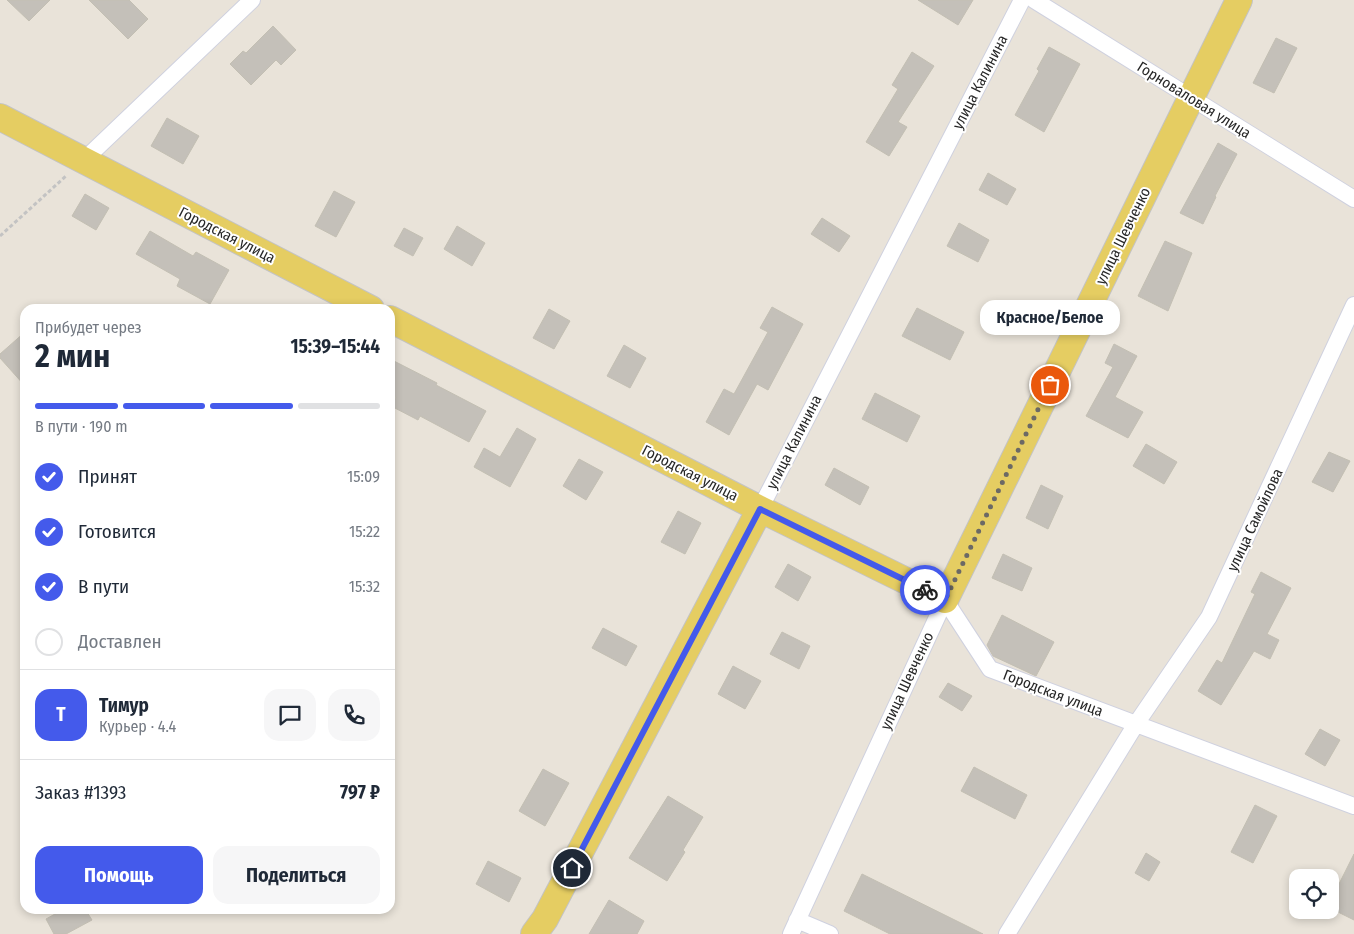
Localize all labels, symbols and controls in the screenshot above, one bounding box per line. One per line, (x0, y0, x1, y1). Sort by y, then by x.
street label: улица Калинина (948, 32, 1012, 132)
street label: Горноваловая улица (1134, 58, 1254, 142)
street label: улица Шевченко (1092, 184, 1154, 287)
street label: Городская улица (176, 203, 278, 267)
callout: Красное/Белое (980, 300, 1120, 335)
text: Красное/Белое (997, 308, 1103, 327)
text: Прибудет через (35, 318, 142, 337)
text: 15:39–15:44 (290, 335, 380, 358)
text: 2 мин (35, 337, 110, 375)
pin (1029, 364, 1071, 406)
icon: bag (1036, 371, 1064, 399)
street label: улица Калинина (762, 392, 826, 492)
text: В пути · 190 m (35, 417, 128, 436)
street label: Городская улица (639, 441, 741, 505)
icon: check (35, 463, 63, 491)
text: Принят (78, 465, 137, 488)
street label: улица Самойлова (1223, 466, 1287, 574)
text: 15:09 (347, 467, 380, 486)
icon: check (35, 518, 63, 546)
text: Готовится (78, 520, 156, 543)
text: 15:22 (349, 522, 380, 541)
courier (900, 565, 950, 615)
icon: check (35, 573, 63, 601)
text: В пути (78, 575, 129, 598)
icon: bike (911, 576, 939, 604)
text: 15:32 (349, 577, 380, 596)
street label: улица Шевченко (876, 629, 938, 733)
text: Доставлен (78, 630, 162, 653)
street label: Городская улица (1000, 666, 1106, 720)
button: chat (264, 689, 316, 741)
button: phone (328, 689, 380, 741)
text: Тимур (99, 694, 149, 717)
text: Т (56, 703, 66, 726)
text: Курьер · 4.4 (99, 717, 176, 736)
text: Заказ #1393 (35, 781, 126, 804)
text: 797 ₽ (340, 781, 380, 804)
button: Помощь (35, 846, 203, 904)
button: Поделиться (213, 846, 380, 904)
pin (551, 847, 593, 889)
icon: home (558, 854, 586, 882)
map controls (1289, 869, 1339, 919)
button: locate (1289, 869, 1339, 919)

